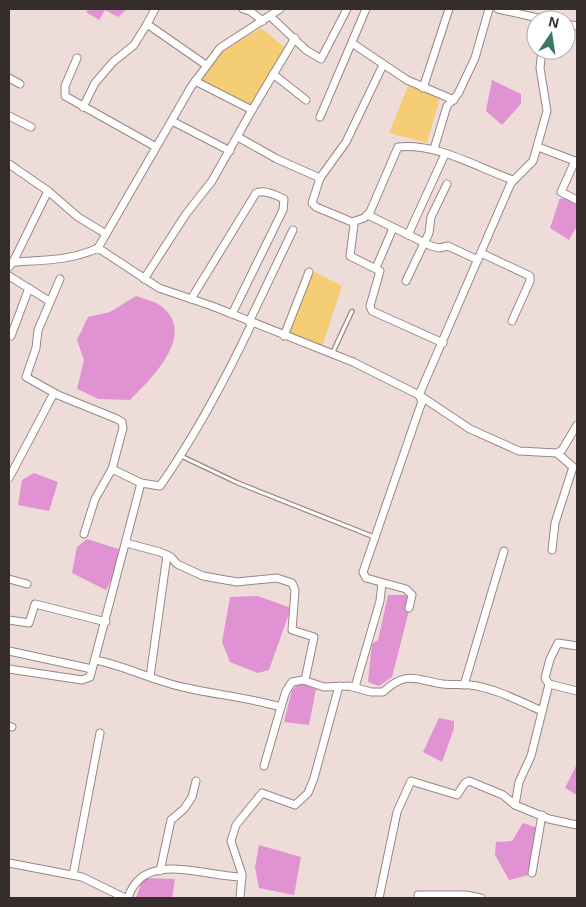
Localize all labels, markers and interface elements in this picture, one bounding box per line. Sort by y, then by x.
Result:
north arrow [526,10,576,60]
text: N [547,13,561,31]

